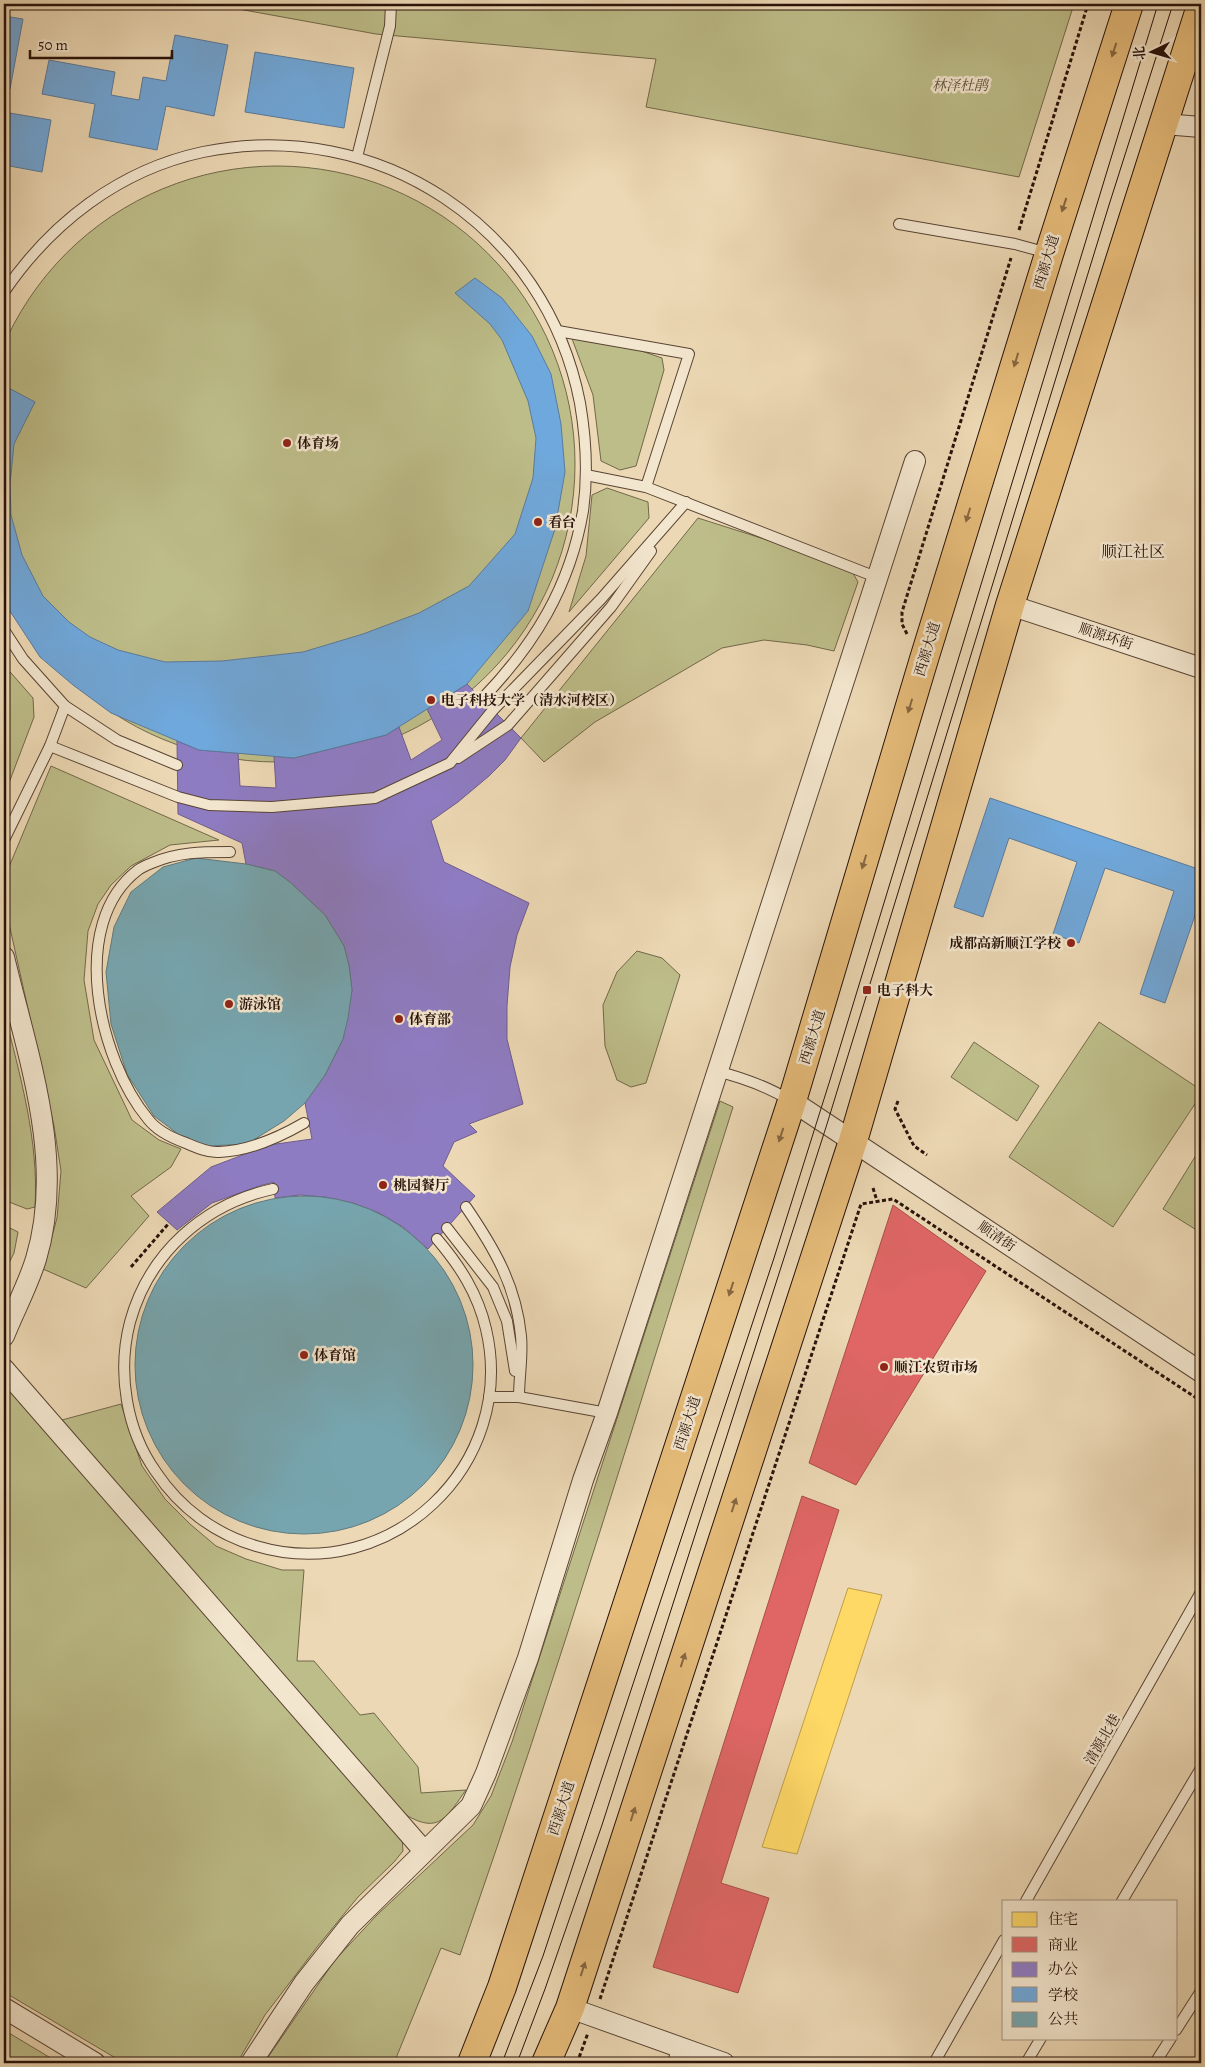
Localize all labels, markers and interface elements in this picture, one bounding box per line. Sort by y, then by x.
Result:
scale bar [30,28,172,60]
north arrow [1128,28,1178,78]
text: 50 m [38,35,68,55]
one-way arrow [1109,43,1117,58]
text: 北 [1129,45,1150,61]
park label: 林泽杜鹃 [932,76,990,95]
one-way arrow [1060,198,1068,213]
street label: 西源大道 [1029,233,1064,292]
one-way arrow [1011,353,1019,368]
place label: 体育场 [297,434,339,453]
marker: 体育场 [281,437,293,449]
one-way arrow [964,508,971,523]
place label: 看台 [548,513,576,532]
marker: 看台 [532,516,544,528]
district label: 顺江社区 [1101,541,1165,563]
street label: 顺源环街 [1076,619,1135,654]
street label: 西源大道 [910,620,945,679]
place label: 电子科技大学（清水河校区） [441,691,623,710]
marker: 电子科技大学（清水河校区） [425,694,437,706]
one-way arrow [905,698,913,713]
one-way arrow [859,854,867,869]
place label: 成都高新顺江学校 [949,934,1061,953]
marker: 成都高新顺江学校 [1065,937,1077,949]
place label: 电子科大 [877,981,933,1000]
marker: 电子科大 [861,984,873,996]
place label: 游泳馆 [239,995,281,1014]
marker: 游泳馆 [223,998,235,1010]
street label: 西源大道 [795,1008,830,1067]
place label: 体育部 [409,1010,451,1029]
marker: 体育部 [393,1013,405,1025]
one-way arrow [777,1127,785,1142]
place label: 桃园餐厅 [393,1176,449,1195]
marker: 桃园餐厅 [377,1179,389,1191]
street label: 顺清街 [974,1217,1019,1256]
one-way arrow [727,1282,735,1297]
place label: 体育馆 [314,1346,356,1365]
marker: 体育馆 [298,1349,310,1361]
place label: 顺江农贸市场 [894,1358,978,1377]
marker: 顺江农贸市场 [878,1361,890,1373]
street label: 西源大道 [670,1394,705,1453]
one-way arrow [730,1498,738,1513]
one-way arrow [680,1652,688,1667]
street label: 清源北巷 [1080,1710,1125,1768]
street label: 西源大道 [544,1779,579,1838]
one-way arrow [630,1807,637,1822]
legend [1002,1900,1178,2040]
text: 住宅 [1048,1909,1078,1929]
text: 商业 [1048,1935,1078,1955]
text: 办公 [1048,1959,1078,1979]
one-way arrow [579,1961,587,1976]
text: 学校 [1048,1985,1078,2005]
text: 公共 [1048,2009,1078,2029]

